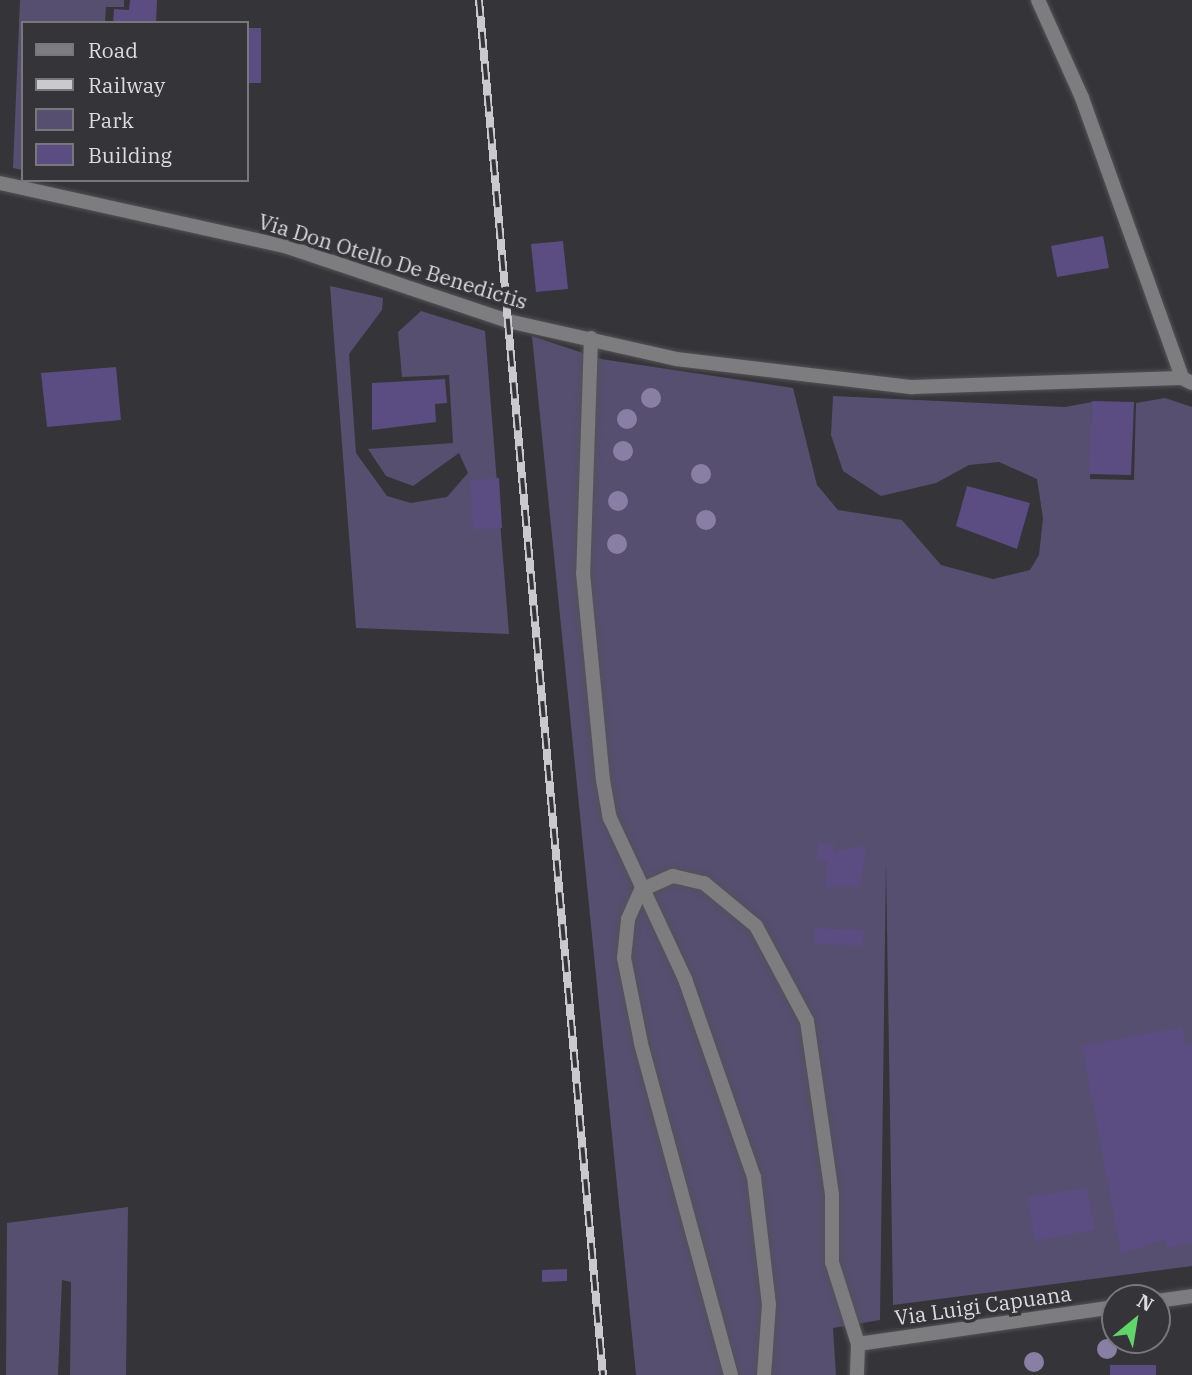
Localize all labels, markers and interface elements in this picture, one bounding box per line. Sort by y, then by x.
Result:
legend [21,21,248,182]
text: Road [88,36,138,64]
text: Railway [88,71,165,99]
text: Park [88,106,134,134]
text: Building [88,141,172,169]
street label: Via Don Otello De Benedictis [255,208,531,314]
street label: Via Luigi Capuana [893,1280,1073,1330]
north arrow [1101,1284,1171,1354]
text: N [1133,1288,1158,1317]

